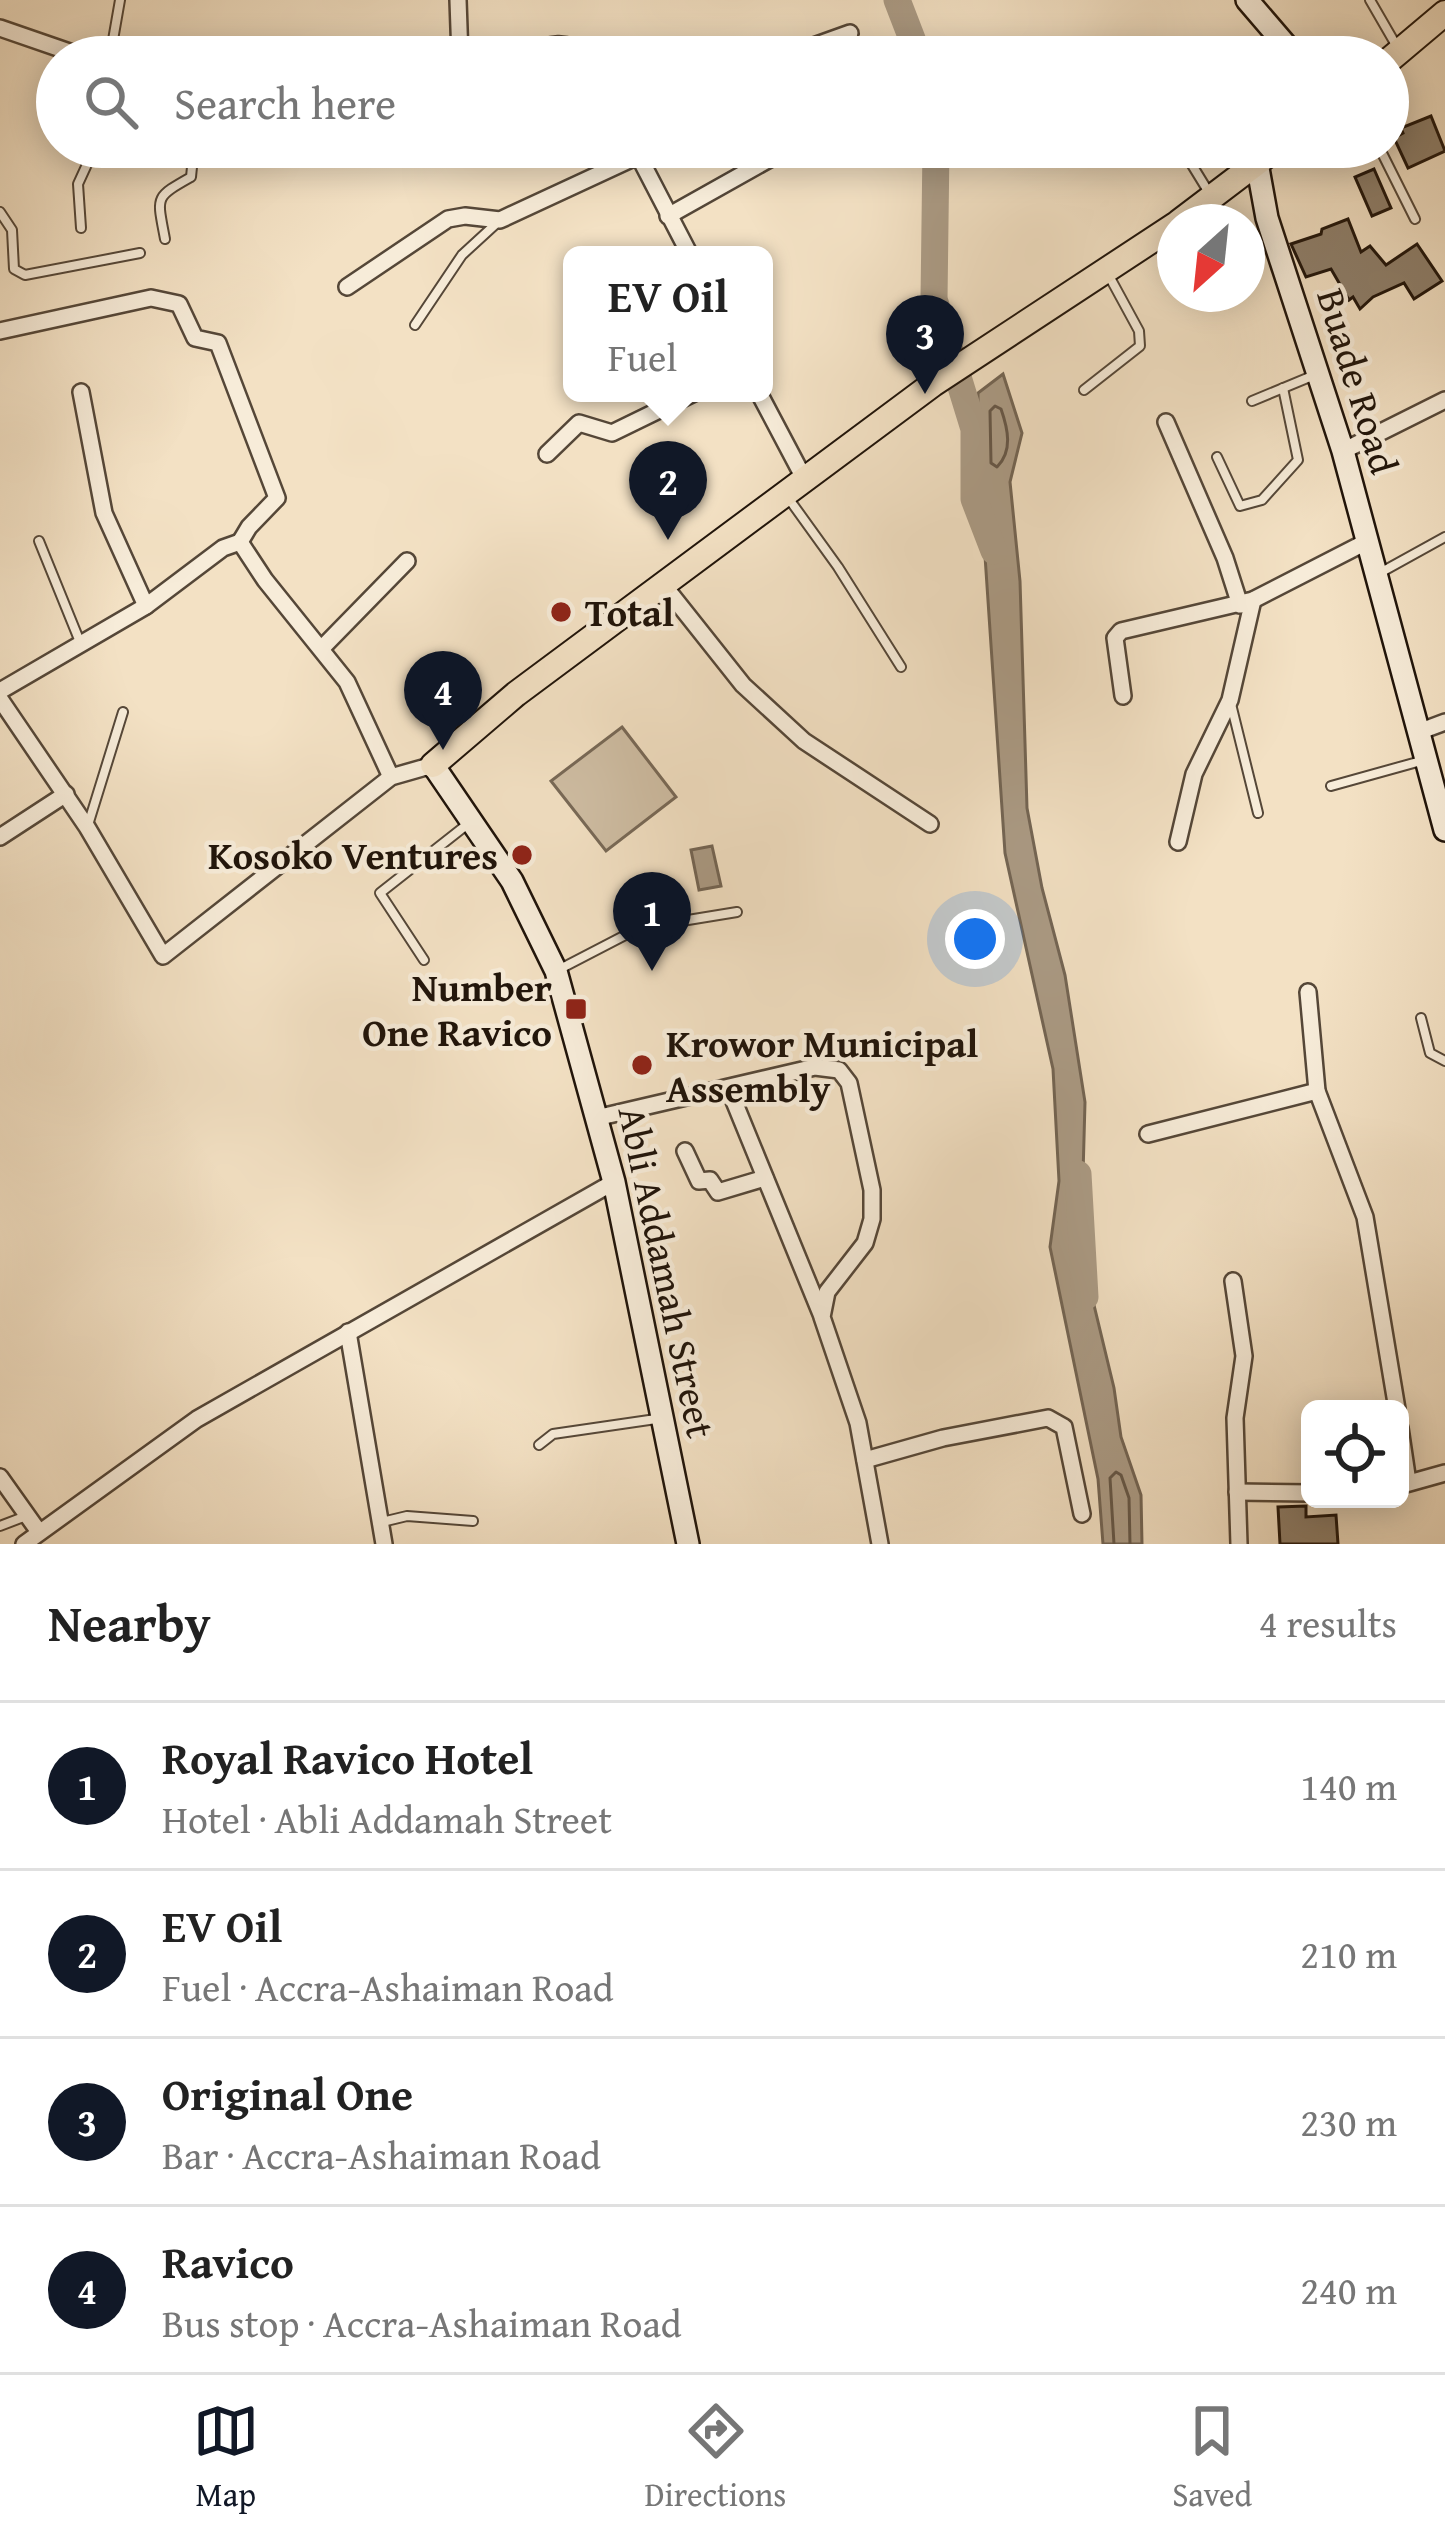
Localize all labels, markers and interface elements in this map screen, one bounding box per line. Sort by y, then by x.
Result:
search box [36,36,1409,168]
icon: search [78,69,144,135]
text: Search here [174,70,396,135]
north arrow [1157,204,1265,312]
popup [563,246,773,402]
text: EV Oil [608,263,728,328]
street label: Buade Road [1303,281,1414,481]
pin: 3 [886,295,964,394]
text: Fuel [608,328,677,385]
pin: 2 [629,441,707,540]
place label: Total [585,583,674,640]
marker: Total [548,599,574,625]
pin: 4 [404,651,482,750]
place label: Kosoko Ventures [208,826,498,883]
marker: Kosoko Ventures [509,842,535,868]
pin: 1 [613,872,691,971]
your location [945,909,1005,969]
place label: Number One Ravico [362,958,552,1060]
marker: Number One Ravico [563,996,589,1022]
place label: Krowor Municipal Assembly [666,1014,978,1116]
marker: Krowor Municipal Assembly [629,1052,655,1078]
street label: Abli Addamah Street [605,1101,730,1443]
map controls [1301,1400,1409,1508]
button: locate [1301,1400,1409,1508]
text: Nearby [48,1585,211,1660]
text: 4 results [1259,1594,1397,1651]
text: Royal Ravico Hotel [162,1725,533,1790]
text: 1 [77,1757,97,1814]
text: 140 m [1300,1757,1397,1814]
text: Hotel · Abli Addamah Street [162,1790,612,1847]
text: EV Oil [162,1893,282,1958]
text: 2 [77,1925,97,1982]
text: 210 m [1300,1925,1397,1982]
text: Fuel · Accra-Ashaiman Road [162,1958,614,2015]
text: Original One [162,2061,413,2126]
text: 3 [77,2093,97,2150]
text: 230 m [1300,2093,1397,2150]
text: Bar · Accra-Ashaiman Road [162,2126,601,2183]
text: Ravico [162,2229,294,2294]
text: 4 [77,2261,97,2318]
text: 240 m [1300,2261,1397,2318]
text: Bus stop · Accra-Ashaiman Road [162,2294,682,2351]
tab: Map [193,2398,259,2518]
tab: Directions [645,2398,786,2518]
tab: Saved [1172,2398,1252,2518]

